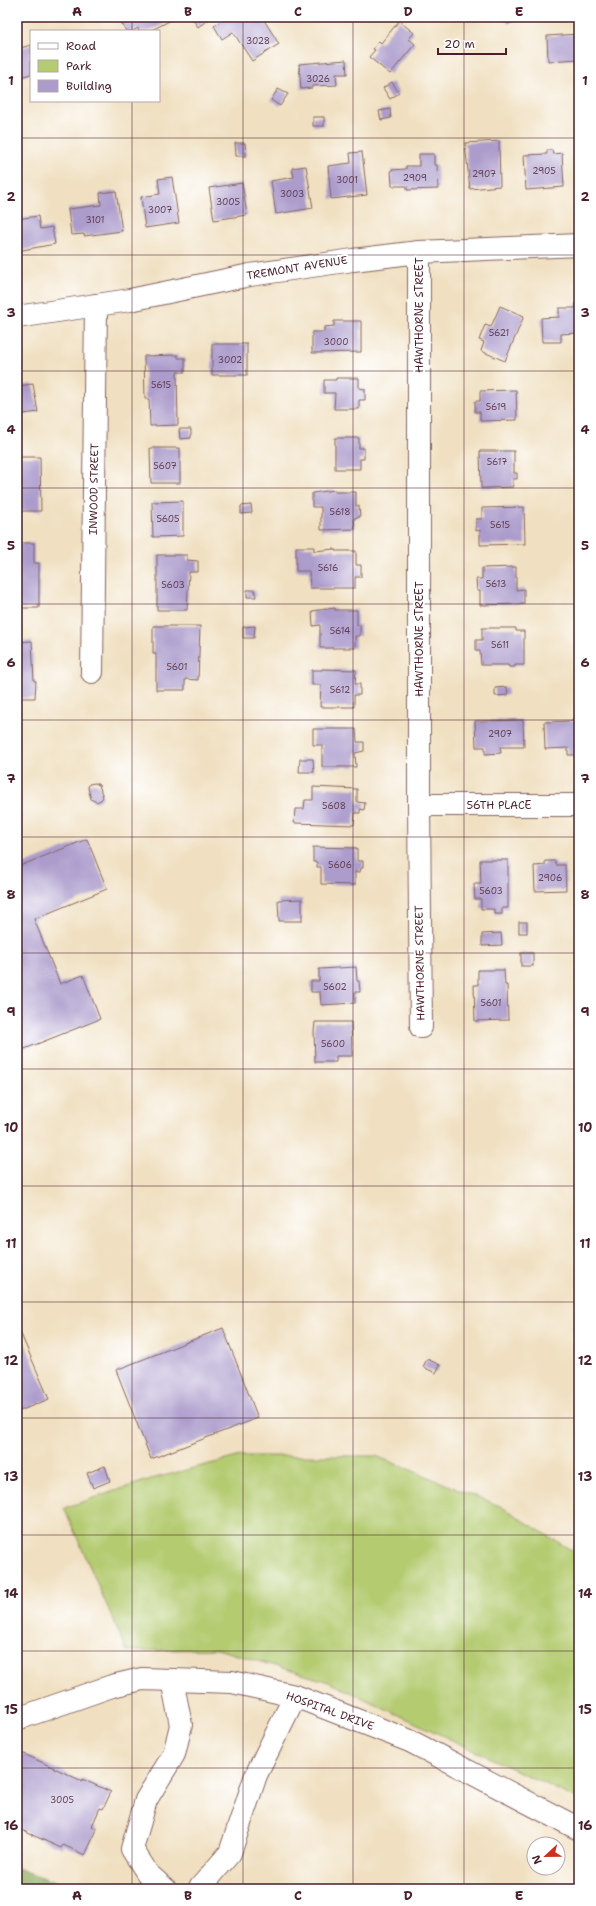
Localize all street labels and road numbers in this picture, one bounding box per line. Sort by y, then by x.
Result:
street label: TREMONT AVENUE [245,253,349,283]
street label: HAWTHORNE STREET [412,257,427,373]
street label: INWOOD STREET [86,443,102,535]
street label: HAWTHORNE STREET [412,581,427,697]
street label: 56TH PLACE [467,798,532,813]
street label: HAWTHORNE STREET [411,905,429,1021]
street label: HOSPITAL DRIVE [284,1688,376,1734]

